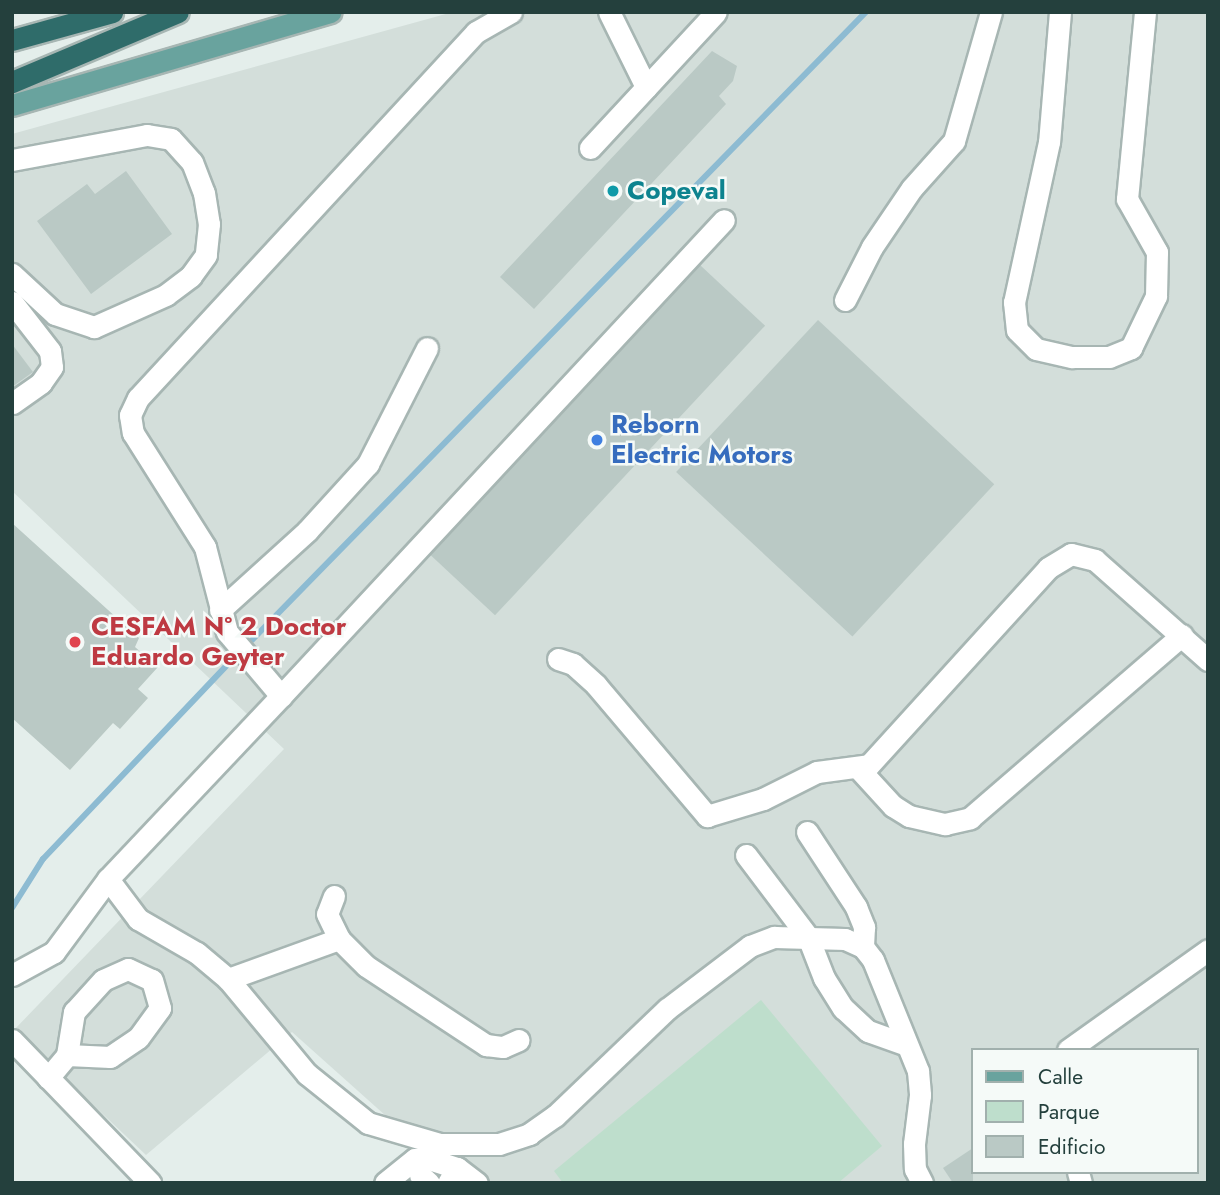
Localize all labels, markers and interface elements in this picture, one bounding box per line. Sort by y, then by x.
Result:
place label: Copeval [627,175,726,207]
marker: Copeval [605,183,621,199]
place label: Reborn Electric Motors [611,409,793,471]
marker: Reborn Electric Motors [589,432,605,448]
place label: CESFAM N° 2 Doctor Eduardo Geyter [91,611,346,672]
marker: CESFAM N° 2 Doctor Eduardo Geyter [65,632,85,652]
legend [972,1048,1199,1174]
text: Calle [1038,1062,1083,1092]
text: Parque [1038,1097,1100,1127]
text: Edificio [1038,1132,1105,1162]

